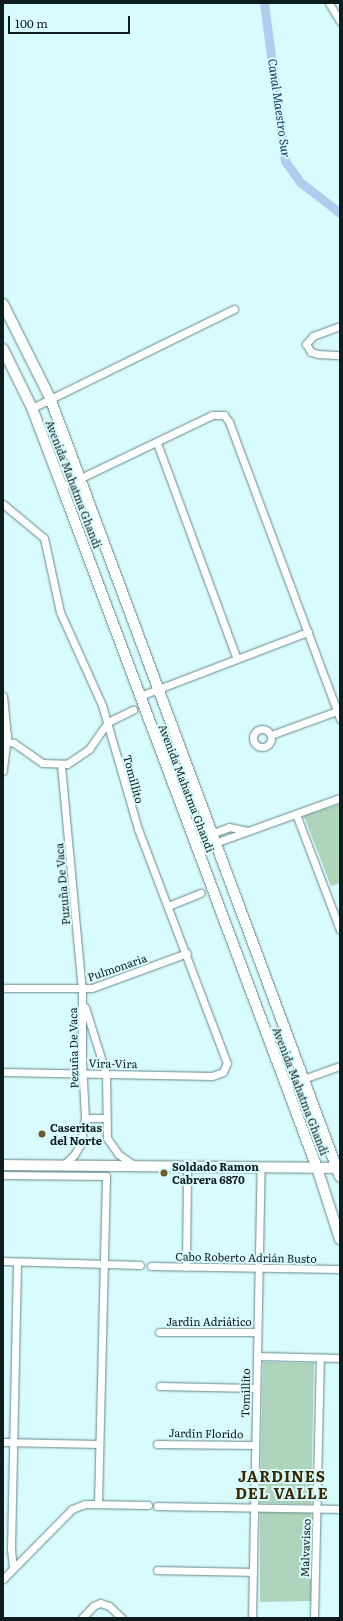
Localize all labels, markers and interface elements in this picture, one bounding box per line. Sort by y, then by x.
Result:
scale bar [10,8,132,34]
text: 100 m [15,14,48,32]
water label: Canal Maestro Sur [265,58,293,158]
street label: Avenida Mahatma Ghandi [43,418,105,550]
street label: Avenida Mahatma Ghandi [156,722,218,854]
street label: Tomillito [121,753,147,805]
street label: Puzuña De Vaca [52,842,72,926]
street label: Pulmonaria [86,951,148,983]
street label: Pezuña De Vaca [66,1007,80,1089]
street label: Avenida Mahatma Ghandi [270,1025,332,1157]
street label: Vira-Vira [88,1056,138,1070]
place label: Caseritas del Norte [50,1121,102,1147]
marker: Caseritas del Norte [37,1129,47,1139]
place label: Soldado Ramon Cabrera 6870 [172,1160,259,1186]
marker: Soldado Ramon Cabrera 6870 [159,1168,169,1178]
street label: Cabo Roberto Adrián Busto [175,1249,317,1265]
street label: Jardín Adriático [166,1314,252,1328]
street label: Tomillito [238,1368,252,1418]
street label: Jardín Florido [168,1426,244,1440]
district label: JARDINES DEL VALLE [235,1466,329,1501]
street label: Malvavisco [297,1518,313,1578]

